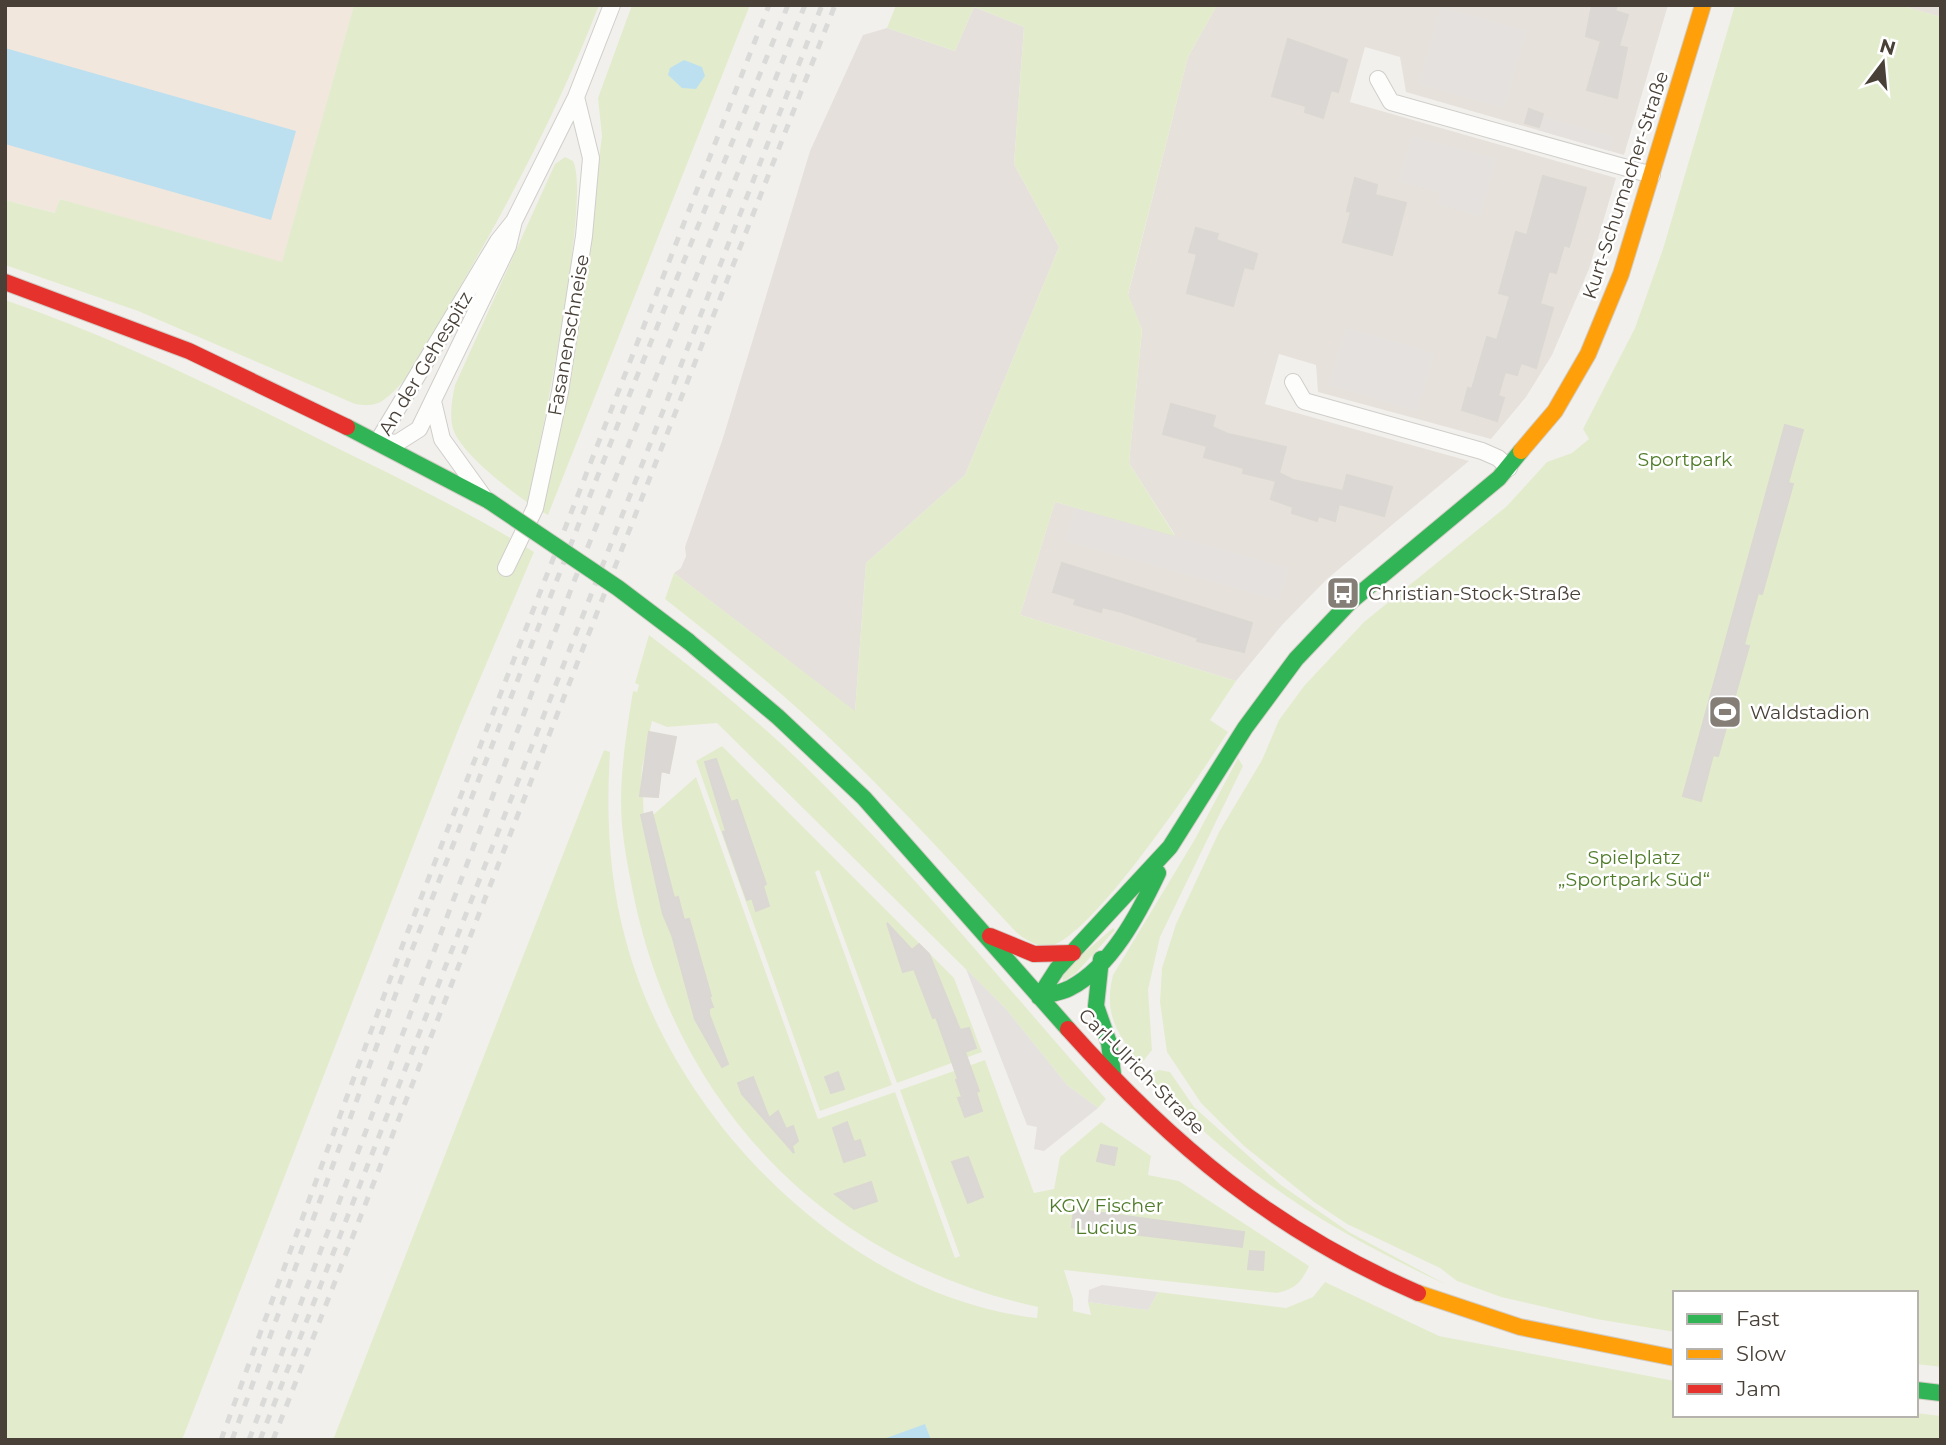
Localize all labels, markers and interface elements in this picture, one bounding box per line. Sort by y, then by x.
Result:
north arrow [1848,28,1918,98]
text: N [1877,34,1898,60]
street label: Kurt-Schumacher-Straße [1578,68,1673,302]
street label: Fasanenschneise [543,253,594,418]
street label: An der Gehespitz [373,287,477,439]
park label: Sportpark [1638,448,1733,471]
bus stop icon: Christian-Stock-Straße [1324,574,1362,612]
place label: Christian-Stock-Straße [1368,582,1581,605]
sports icon: Waldstadion [1706,693,1744,731]
place label: Waldstadion [1750,701,1870,724]
park label: Spielplatz „Sportpark Süd“ [1558,846,1710,891]
street label: Carl-Ulrich-Straße [1074,1003,1210,1139]
park label: KGV Fischer Lucius [1049,1194,1163,1239]
legend [1673,1291,1918,1417]
text: Fast [1736,1306,1780,1331]
text: Slow [1736,1341,1786,1366]
text: Jam [1735,1376,1781,1401]

